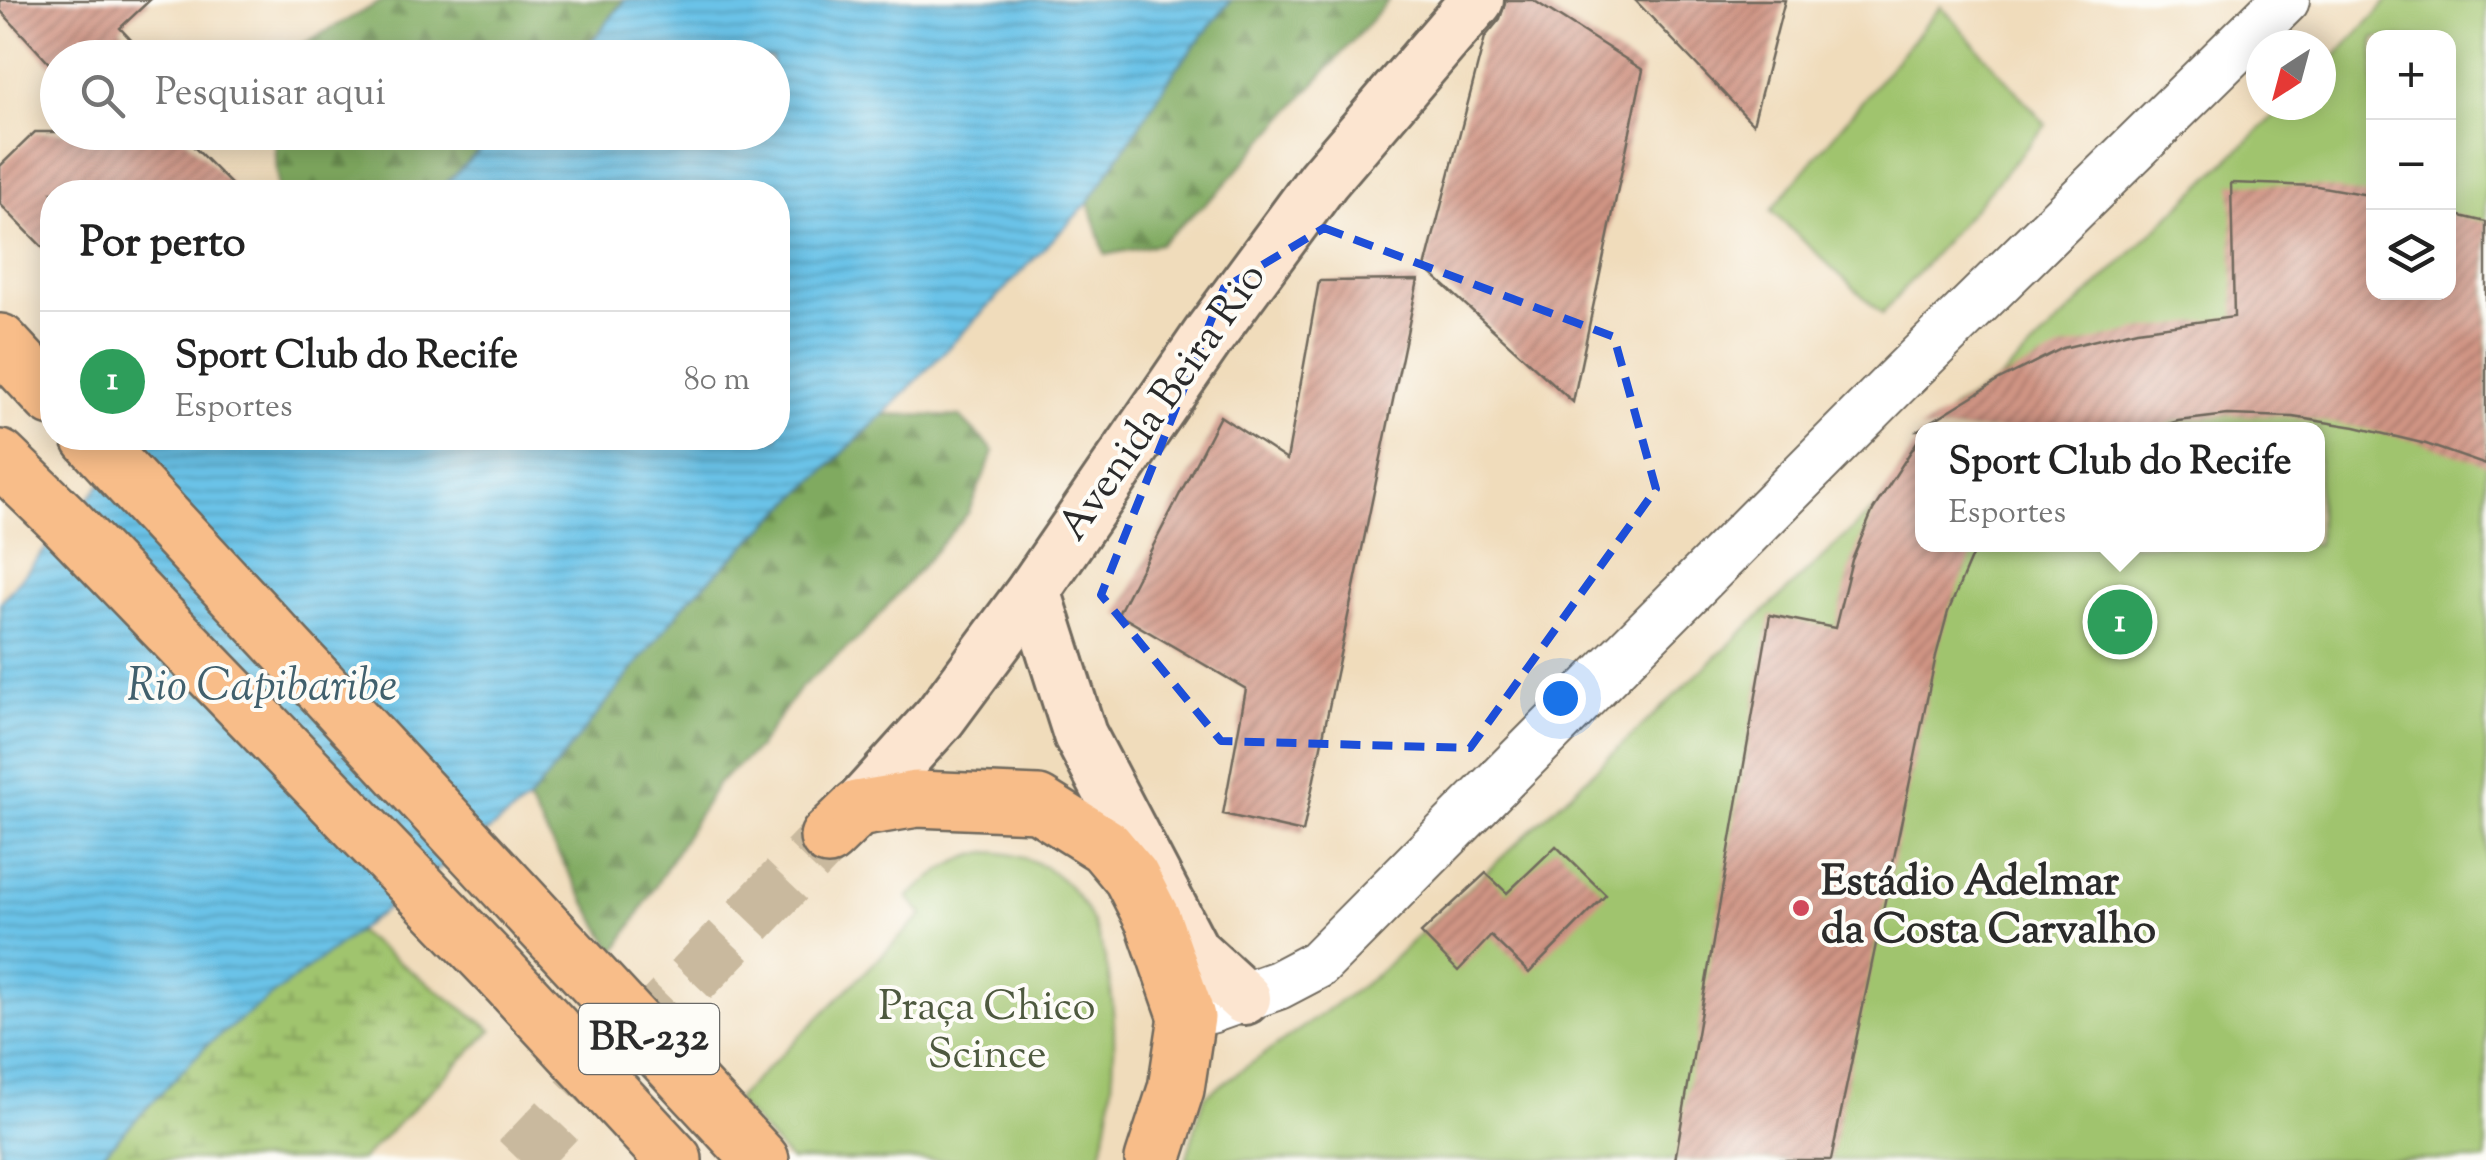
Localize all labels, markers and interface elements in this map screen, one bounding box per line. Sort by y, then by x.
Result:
north arrow [2246,30,2336,120]
map controls [2366,30,2456,300]
button: + [2366,30,2456,120]
search box [40,40,790,150]
icon: search [75,68,130,123]
text: Pesquisar aqui [155,68,386,122]
button: − [2366,120,2456,210]
button: layers [2366,210,2456,300]
text: Por perto [80,215,246,275]
street label: Avenida Beira Rio [1046,252,1282,554]
text: Sport Club do Recife [175,331,518,385]
text: 1 [107,358,118,404]
text: 80 m [684,358,750,404]
text: Esportes [175,385,293,431]
popup [1915,422,2325,552]
text: Sport Club do Recife [1948,437,2292,491]
text: Esportes [1948,491,2066,537]
pin: 1 [2088,584,2152,660]
water label: Rio Capibaribe [127,656,397,721]
your location [1535,673,1586,724]
place label: Estádio Adelmar da Costa Carvalho [1821,854,2156,962]
marker: Estádio Adelmar da Costa Carvalho [1790,897,1812,919]
park label: Praça Chico Scince [878,979,1096,1087]
road number: BR-232 [579,1004,719,1074]

